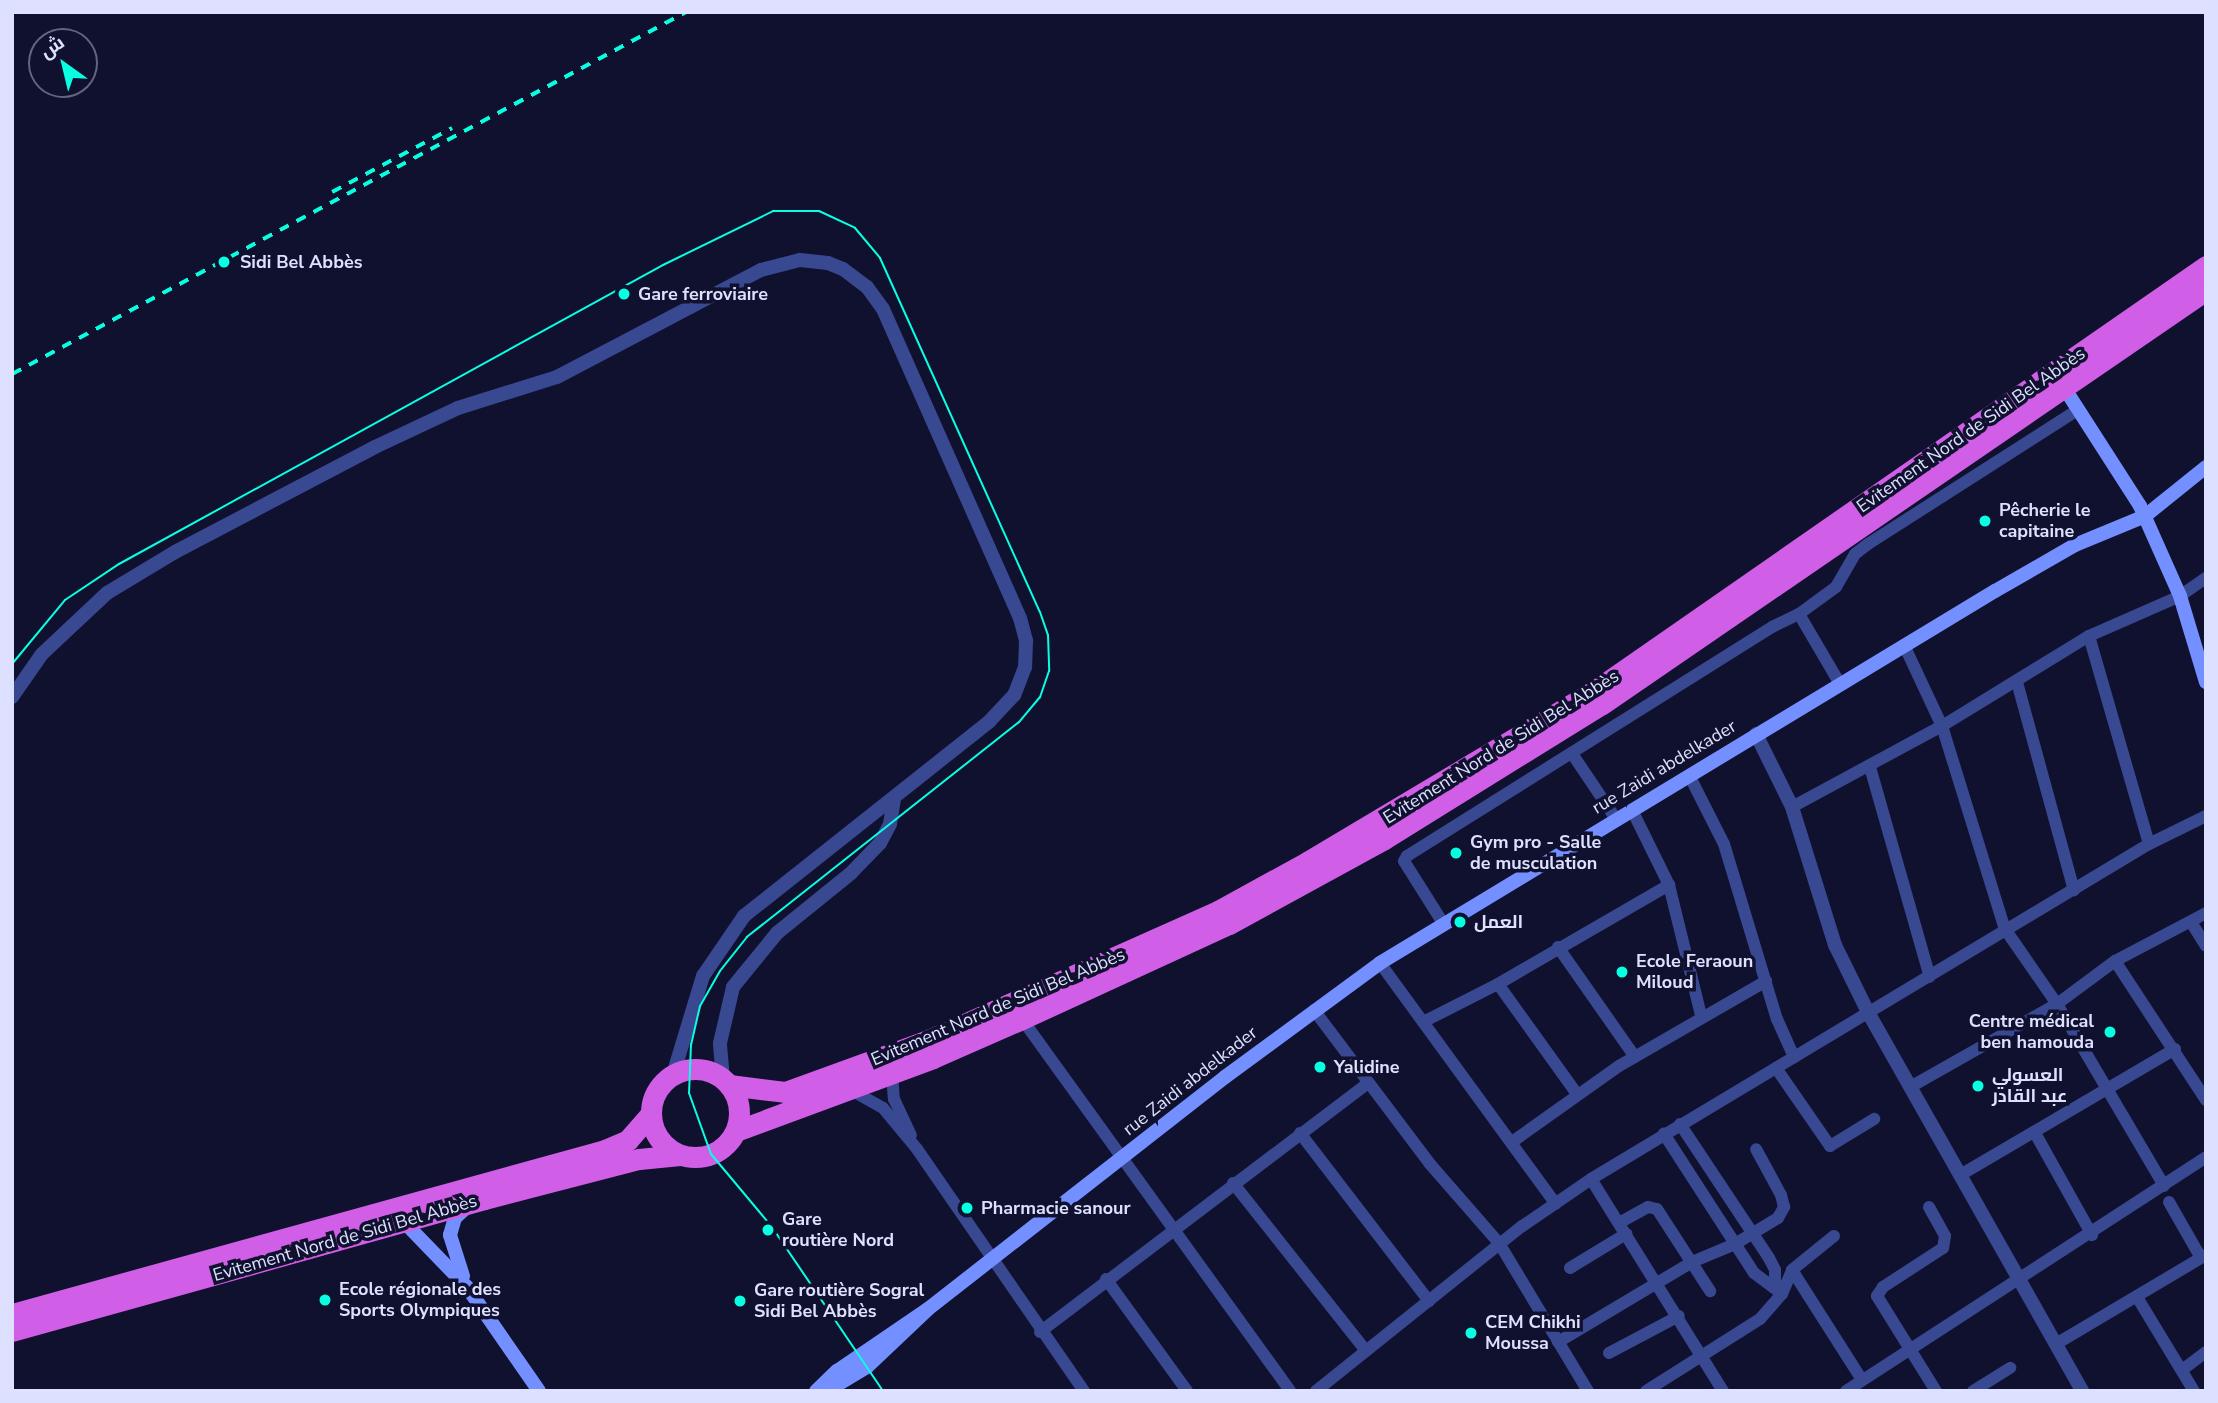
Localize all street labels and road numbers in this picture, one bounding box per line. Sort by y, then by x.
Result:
street label: Evitement Nord de Sidi Bel Abbès [1853,343,2089,517]
street label: Evitement Nord de Sidi Bel Abbès [1379,665,1623,829]
street label: rue Zaidi abdelkader [1588,715,1740,819]
street label: Evitement Nord de Sidi Bel Abbès [868,944,1128,1070]
street label: rue Zaidi abdelkader [1119,1022,1261,1140]
street label: Evitement Nord de Sidi Bel Abbès [210,1190,480,1286]

